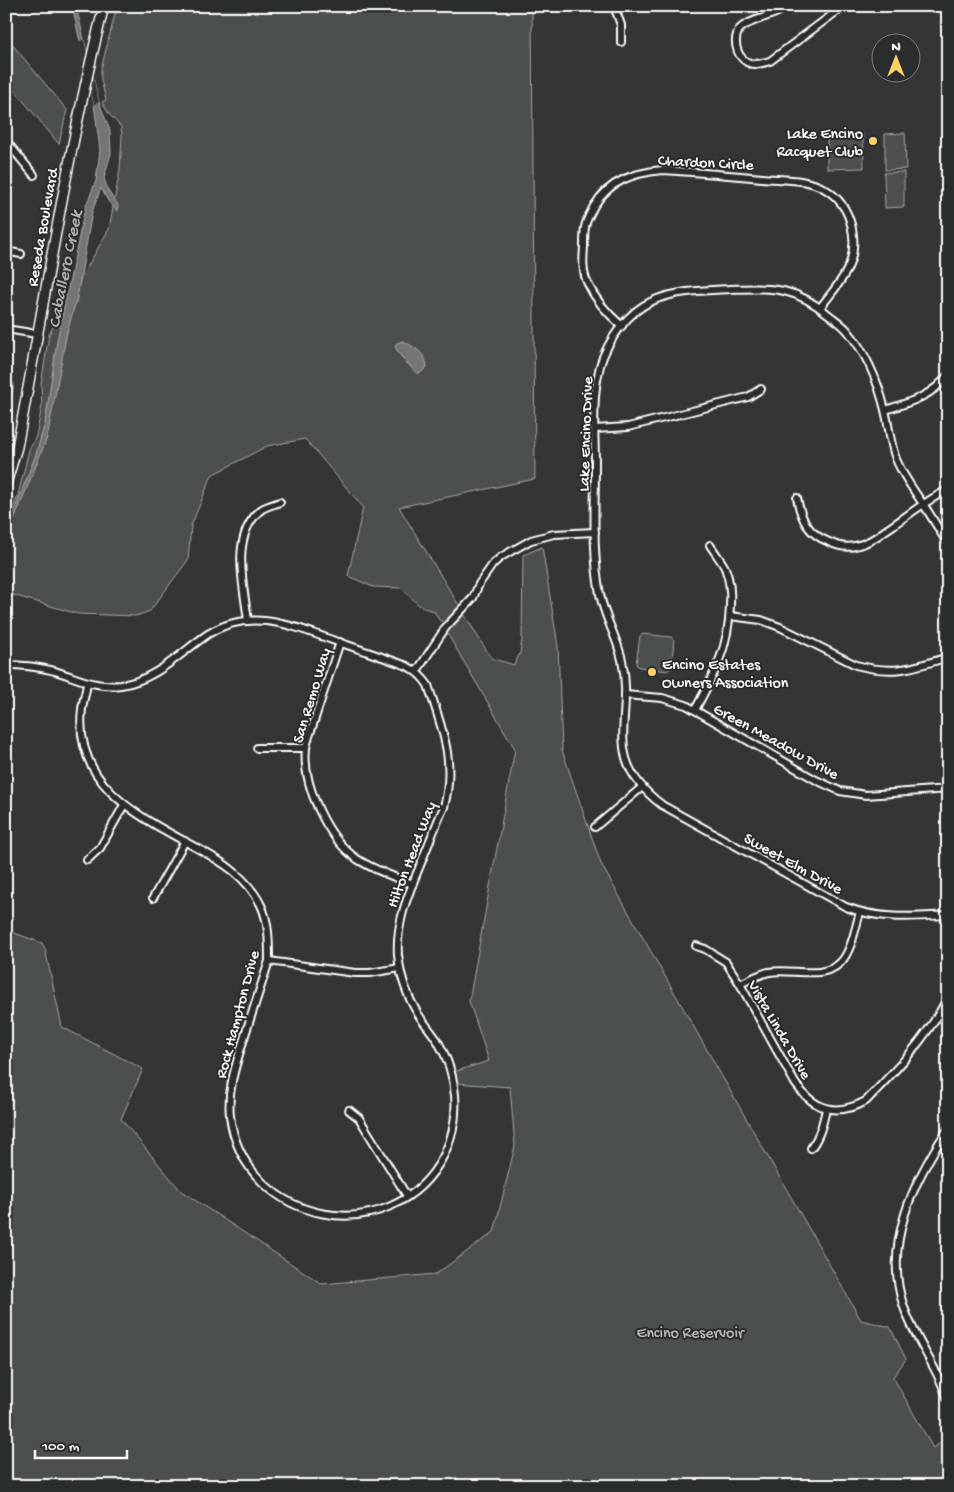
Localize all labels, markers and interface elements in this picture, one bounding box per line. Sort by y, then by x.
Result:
north arrow [872,32,922,82]
text: N [891,39,901,56]
place label: Lake Encino Racquet Club [776,126,864,163]
marker: Lake Encino Racquet Club [867,135,879,147]
street label: Chardon Circle [657,152,755,177]
street label: Reseda Boulevard [25,165,64,288]
water label: Caballero Creek [45,207,89,330]
street label: Lake Encino Drive [576,376,599,492]
street label: San Remo Way [290,646,337,746]
place label: Encino Estates Owners Association [662,657,789,694]
marker: Encino Estates Owners Association [646,666,658,678]
street label: Green Meadow Drive [709,701,842,786]
street label: Hilton Head Way [384,799,442,911]
street label: Sweet Elm Drive [740,830,846,900]
street label: Rock Hampton Drive [213,948,266,1081]
street label: Vista Linda Drive [741,977,814,1084]
park label: Encino Reservoir [636,1325,745,1344]
scale bar [35,1427,128,1459]
text: 100 m [41,1438,80,1456]

